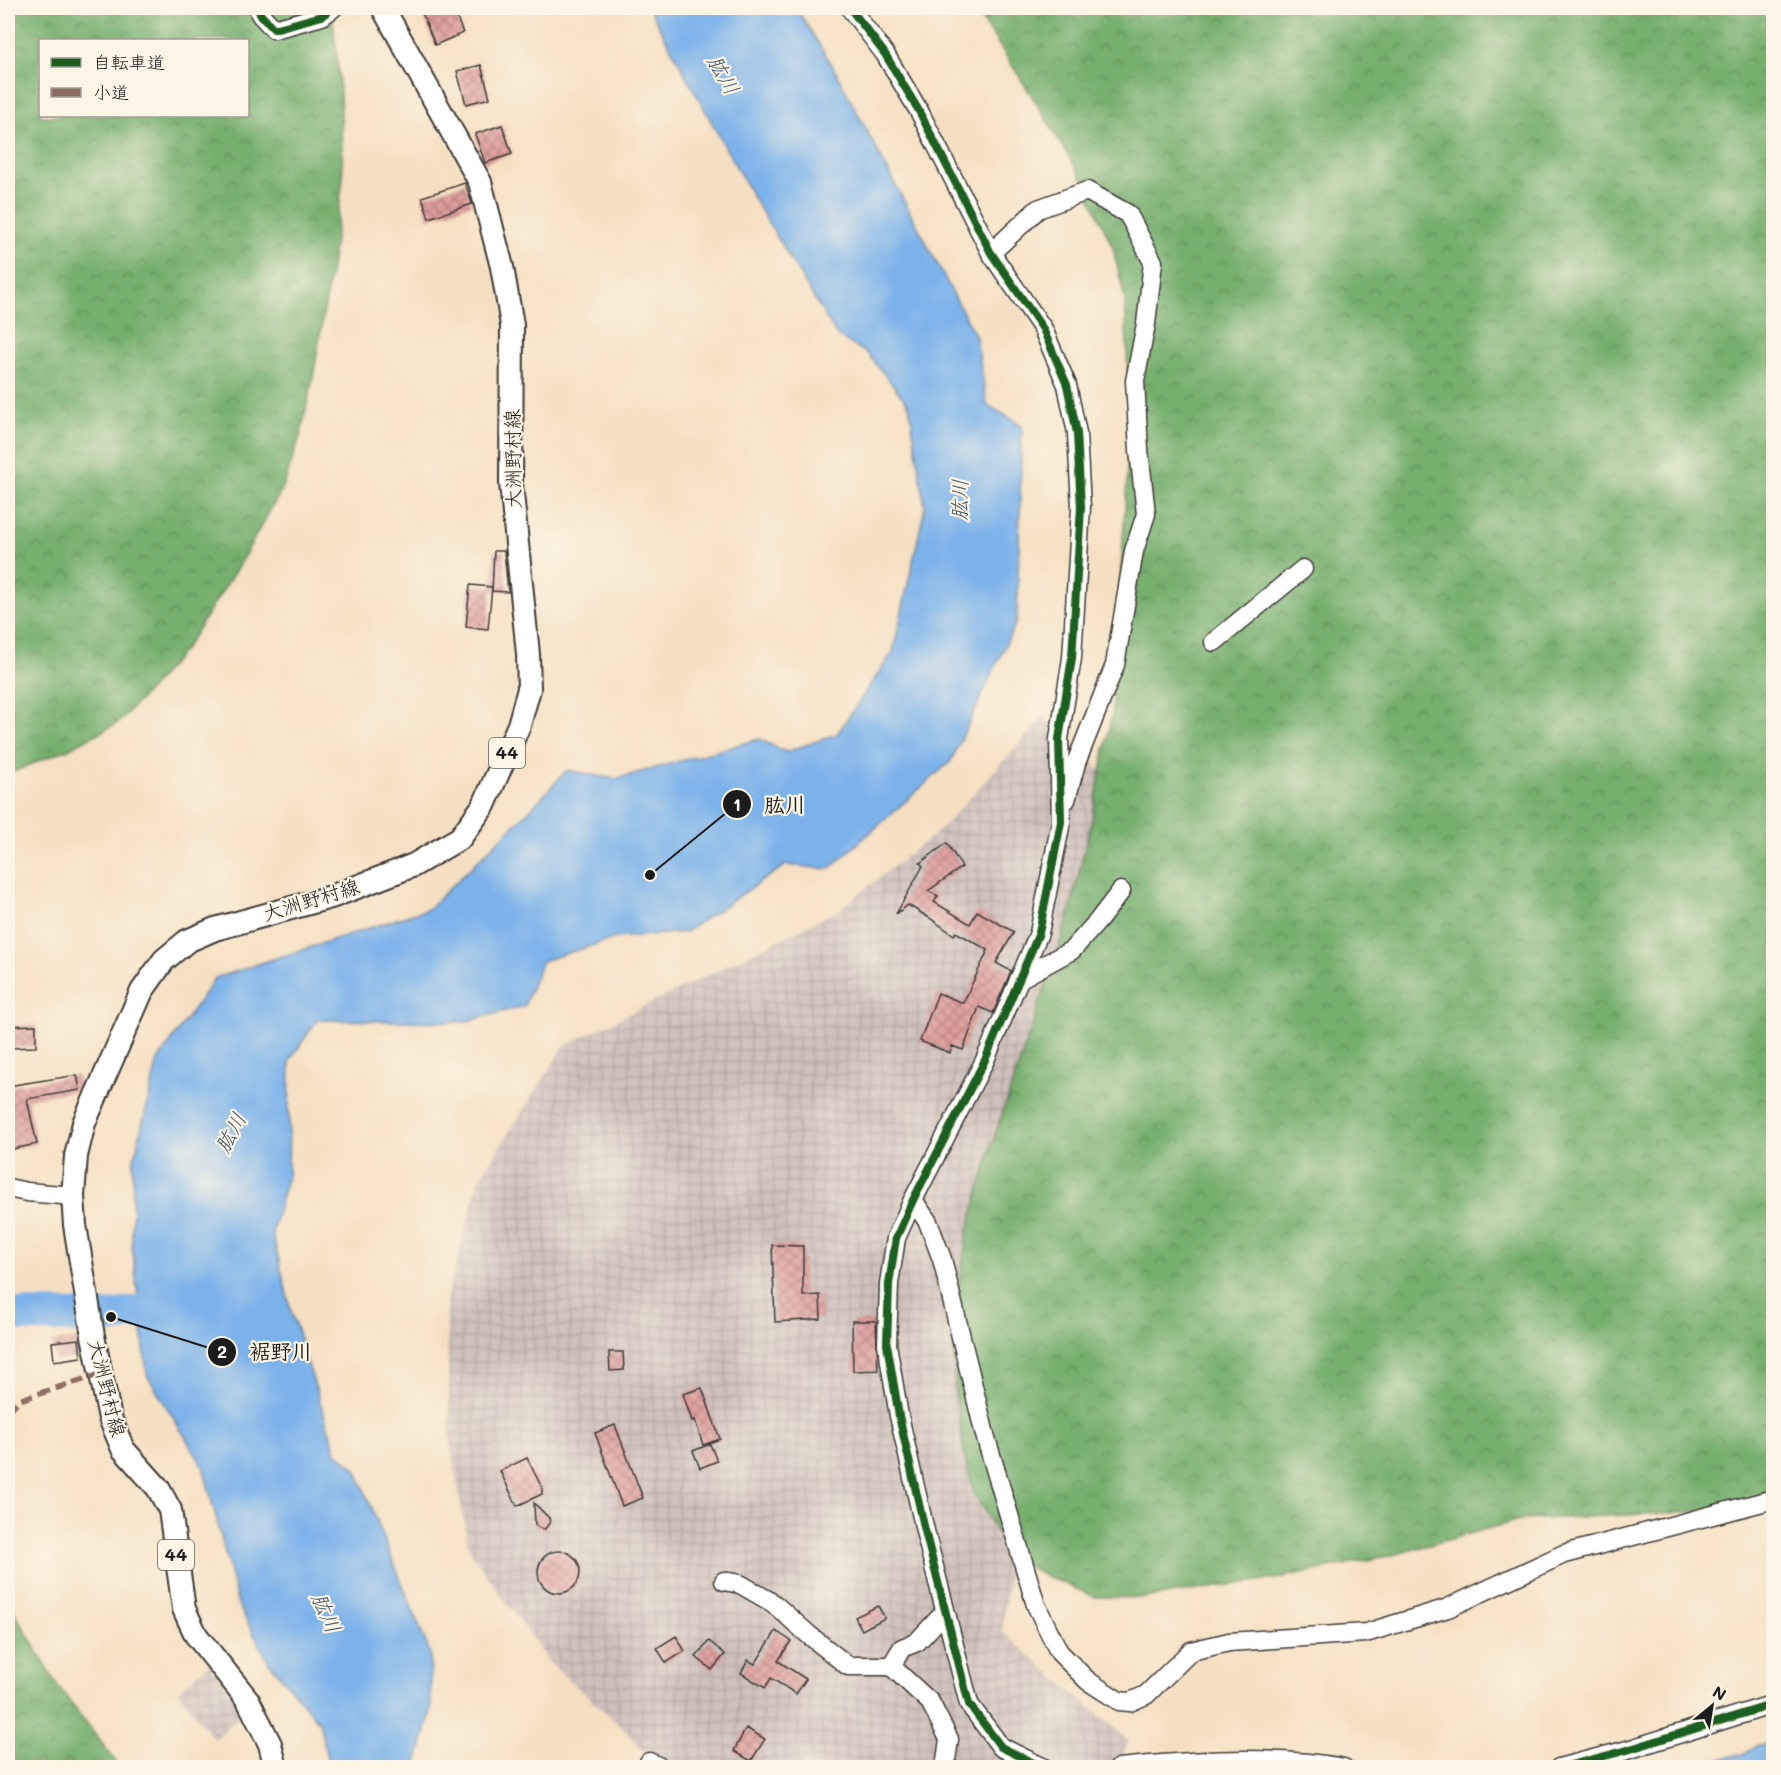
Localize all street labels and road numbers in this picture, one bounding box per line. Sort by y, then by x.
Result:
street label: 大洲野村線 [498,409,526,509]
road number: 44 [489,738,525,768]
street label: 大洲野村線 [259,872,362,926]
street label: 大洲野村線 [83,1336,133,1439]
road number: 44 [158,1540,194,1570]

